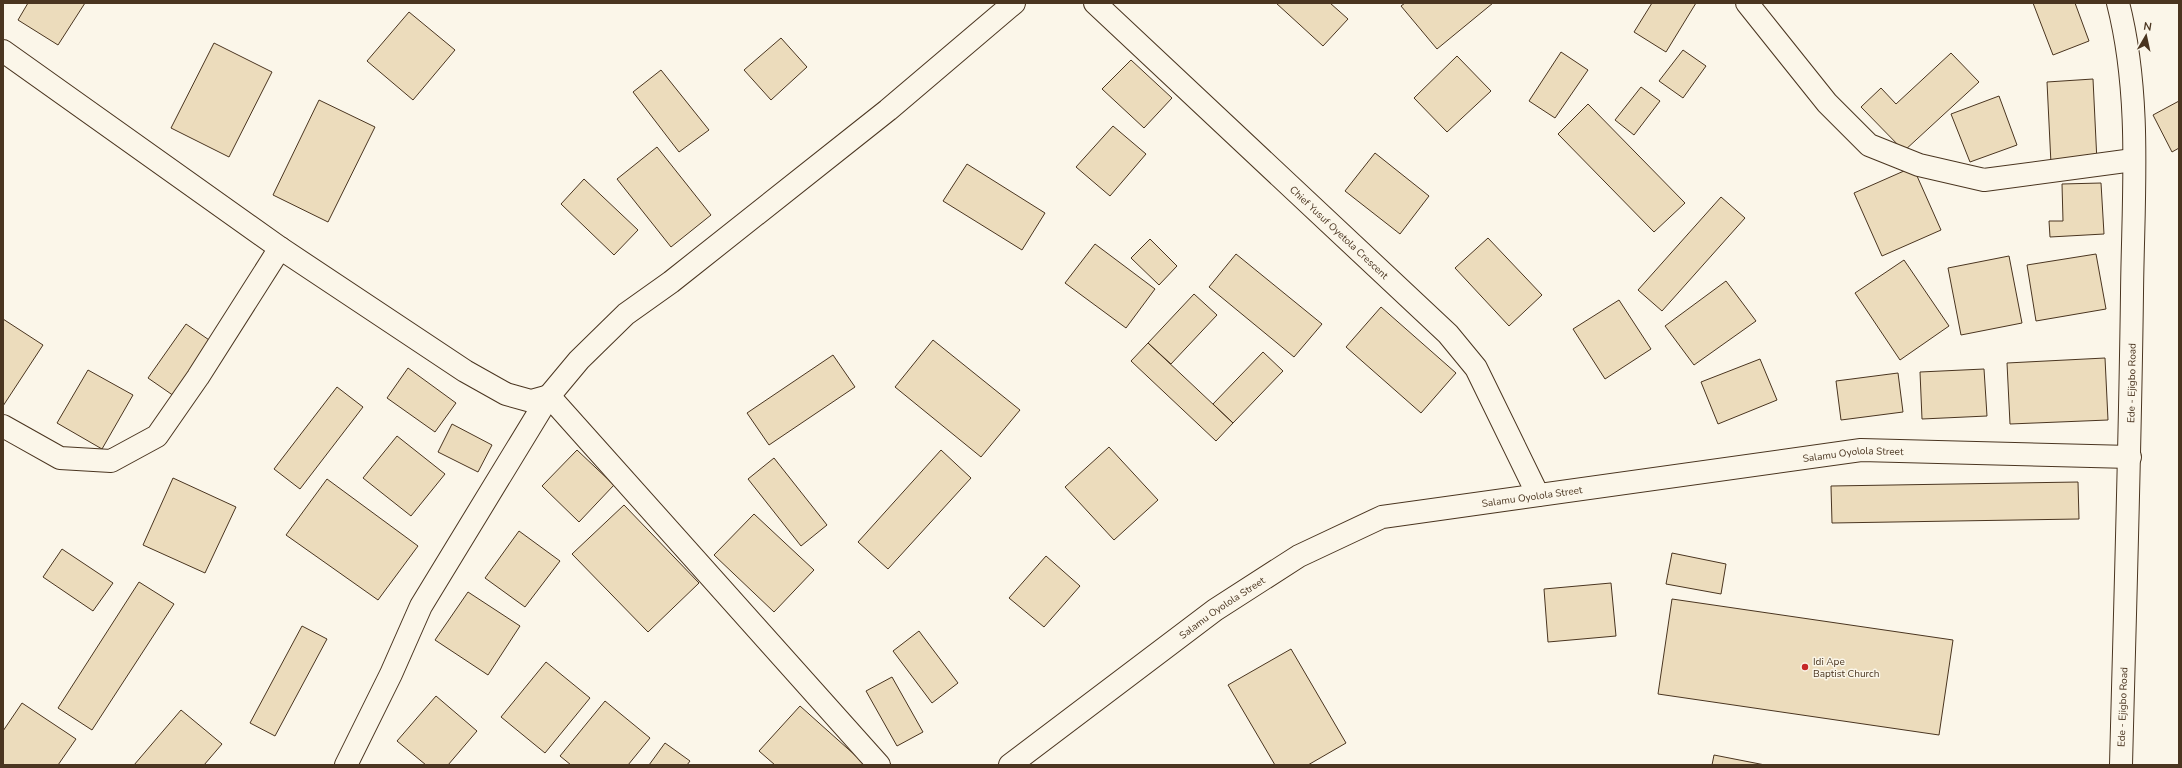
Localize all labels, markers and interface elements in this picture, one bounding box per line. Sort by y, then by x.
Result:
north arrow [2126,16,2166,56]
text: N [2142,19,2153,35]
street label: Chief Yusuf Oyetola Crescent [1286,183,1391,283]
street label: Ede - Ejigbo Road [2124,343,2140,423]
street label: Salamu Oyolola Street [1802,444,1904,466]
street label: Salamu Oyolola Street [1481,483,1584,511]
street label: Salamu Oyolola Street [1176,573,1268,643]
place label: Idi Ape Baptist Church [1813,655,1879,681]
marker: Idi Ape Baptist Church [1800,662,1810,672]
street label: Ede - Ejigbo Road [2115,667,2131,747]

